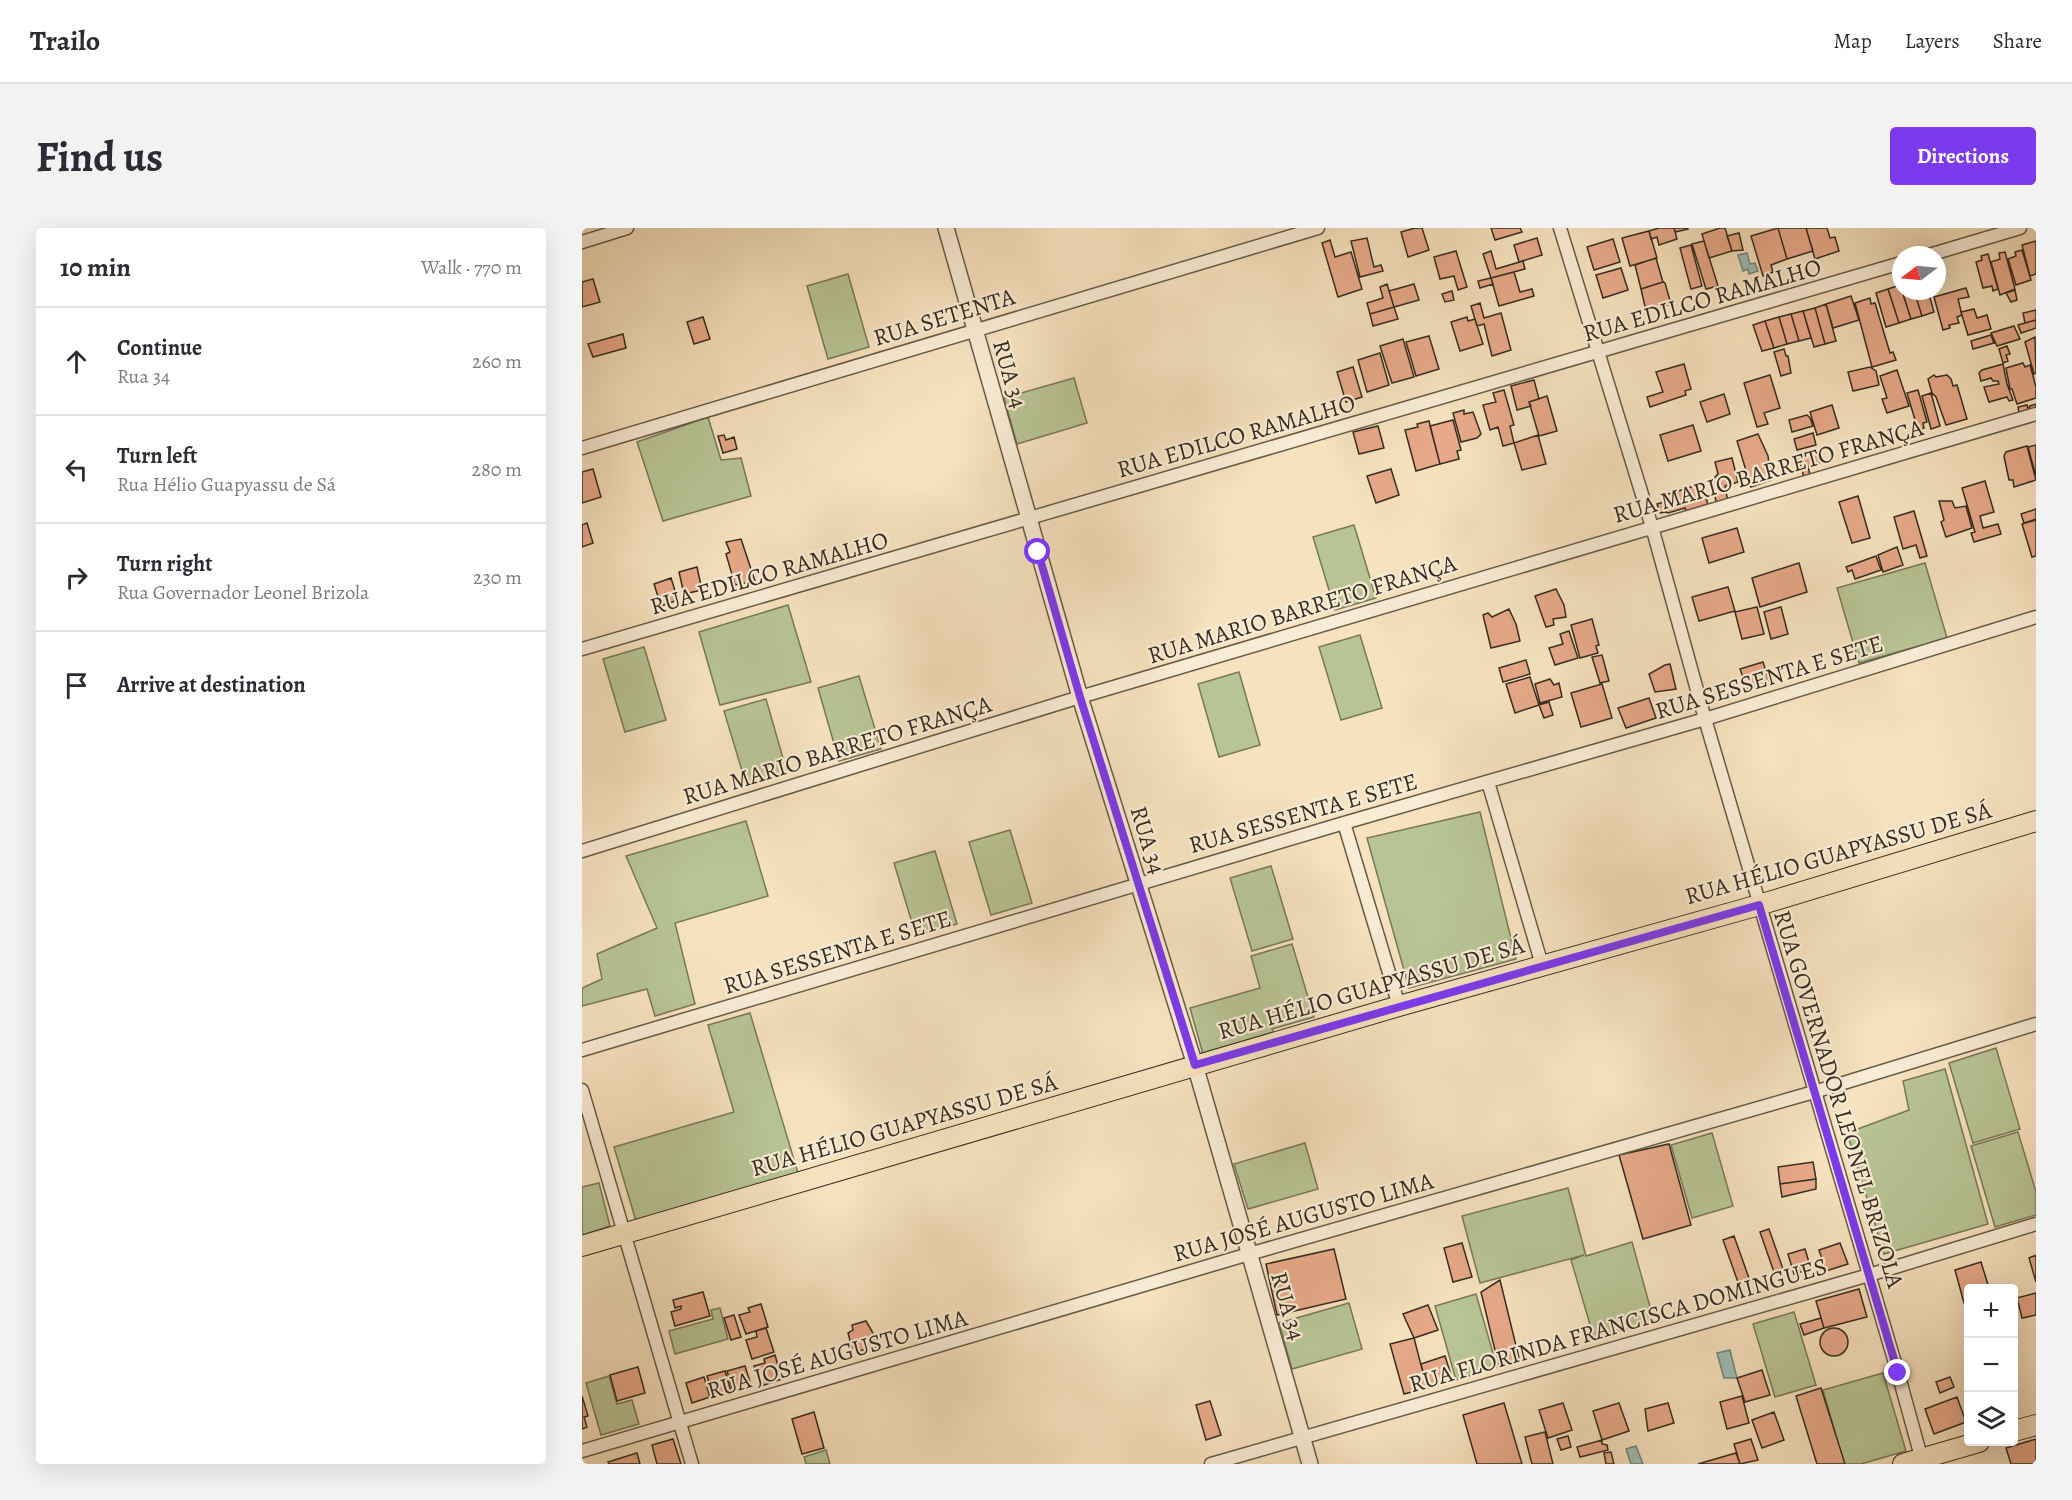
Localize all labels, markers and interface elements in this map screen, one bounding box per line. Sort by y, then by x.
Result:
text: Trailo [30,22,100,60]
text: Map [1833,27,1872,55]
text: Layers [1905,27,1960,55]
text: Share [1993,27,2042,55]
button: Directions [1890,127,2036,185]
text: Find us [36,128,163,185]
north arrow [1892,246,1946,300]
text: 10 min [60,250,131,285]
street label: RUA EDILCO RAMALHO [1579,251,1825,349]
text: Walk · 770 m [421,254,522,281]
street label: RUA SETENTA [869,280,1020,354]
text: Continue [117,333,202,363]
street label: RUA 34 [985,336,1035,412]
icon: ahead [60,345,93,378]
text: 260 m [472,348,522,375]
text: Rua 34 [117,363,170,390]
street label: RUA EDILCO RAMALHO [1113,387,1359,485]
street label: RUA MARIO BARRETO FRANÇA [1609,411,1928,531]
text: Turn left [117,441,197,471]
icon: left [60,453,93,486]
text: 280 m [472,456,522,483]
text: Rua Hélio Guapyassu de Sá [117,471,336,498]
street label: RUA EDILCO RAMALHO [646,524,892,622]
route start [1024,538,1050,564]
street label: RUA MARIO BARRETO FRANÇA [1144,546,1461,671]
text: Turn right [117,549,213,579]
icon: right [60,561,93,594]
text: 230 m [473,564,522,591]
text: Rua Governador Leonel Brizola [117,579,369,606]
street label: RUA SESSENTA E SETE [1651,627,1887,727]
icon: arrive [60,669,93,702]
text: Arrive at destination [117,670,306,700]
street label: RUA MARIO BARRETO FRANÇA [679,687,996,812]
street label: RUA SESSENTA E SETE [1185,765,1421,861]
street label: RUA HÉLIO GUAPYASSU DE SÁ [1681,794,1996,912]
street label: RUA 34 [1122,802,1174,878]
street label: RUA SESSENTA E SETE [719,902,955,1002]
street label: RUA GOVERNADOR LEONEL BRIZOLA [1766,906,1912,1293]
street label: RUA HÉLIO GUAPYASSU DE SÁ [1214,929,1529,1047]
street label: RUA HÉLIO GUAPYASSU DE SÁ [747,1066,1062,1184]
street label: RUA JOSÉ AUGUSTO LIMA [1169,1164,1438,1269]
street label: RUA FLORINDA FRANCISCA DOMINGUES [1405,1250,1831,1400]
street label: RUA 34 [1263,1268,1313,1344]
map controls [1964,1284,2018,1446]
button: + [1964,1284,2018,1338]
street label: RUA JOSÉ AUGUSTO LIMA [703,1301,972,1406]
button: − [1964,1338,2018,1392]
route end [1884,1359,1910,1385]
button: layers [1964,1392,2018,1446]

